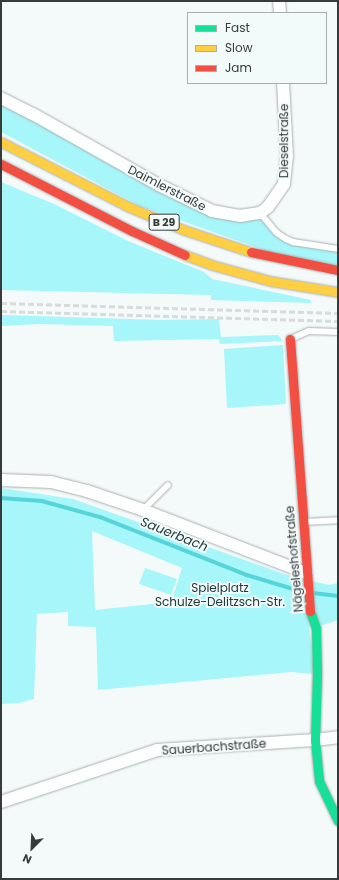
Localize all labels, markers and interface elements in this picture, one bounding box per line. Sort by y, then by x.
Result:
legend [187,12,327,84]
text: Fast [225,19,250,36]
text: Slow [225,39,253,56]
text: Jam [225,59,252,76]
street label: Dieselstraße [277,104,291,178]
street label: Daimlerstraße [126,162,208,214]
road number: B 29 [148,213,180,231]
street label: Nägeleshofstraße [282,505,306,613]
water label: Sauerbach [138,514,210,556]
park label: Spielplatz Schulze-Delitzsch-Str. [155,581,285,609]
street label: Sauerbachstraße [161,736,267,758]
north arrow [12,828,52,868]
text: N [20,850,34,868]

